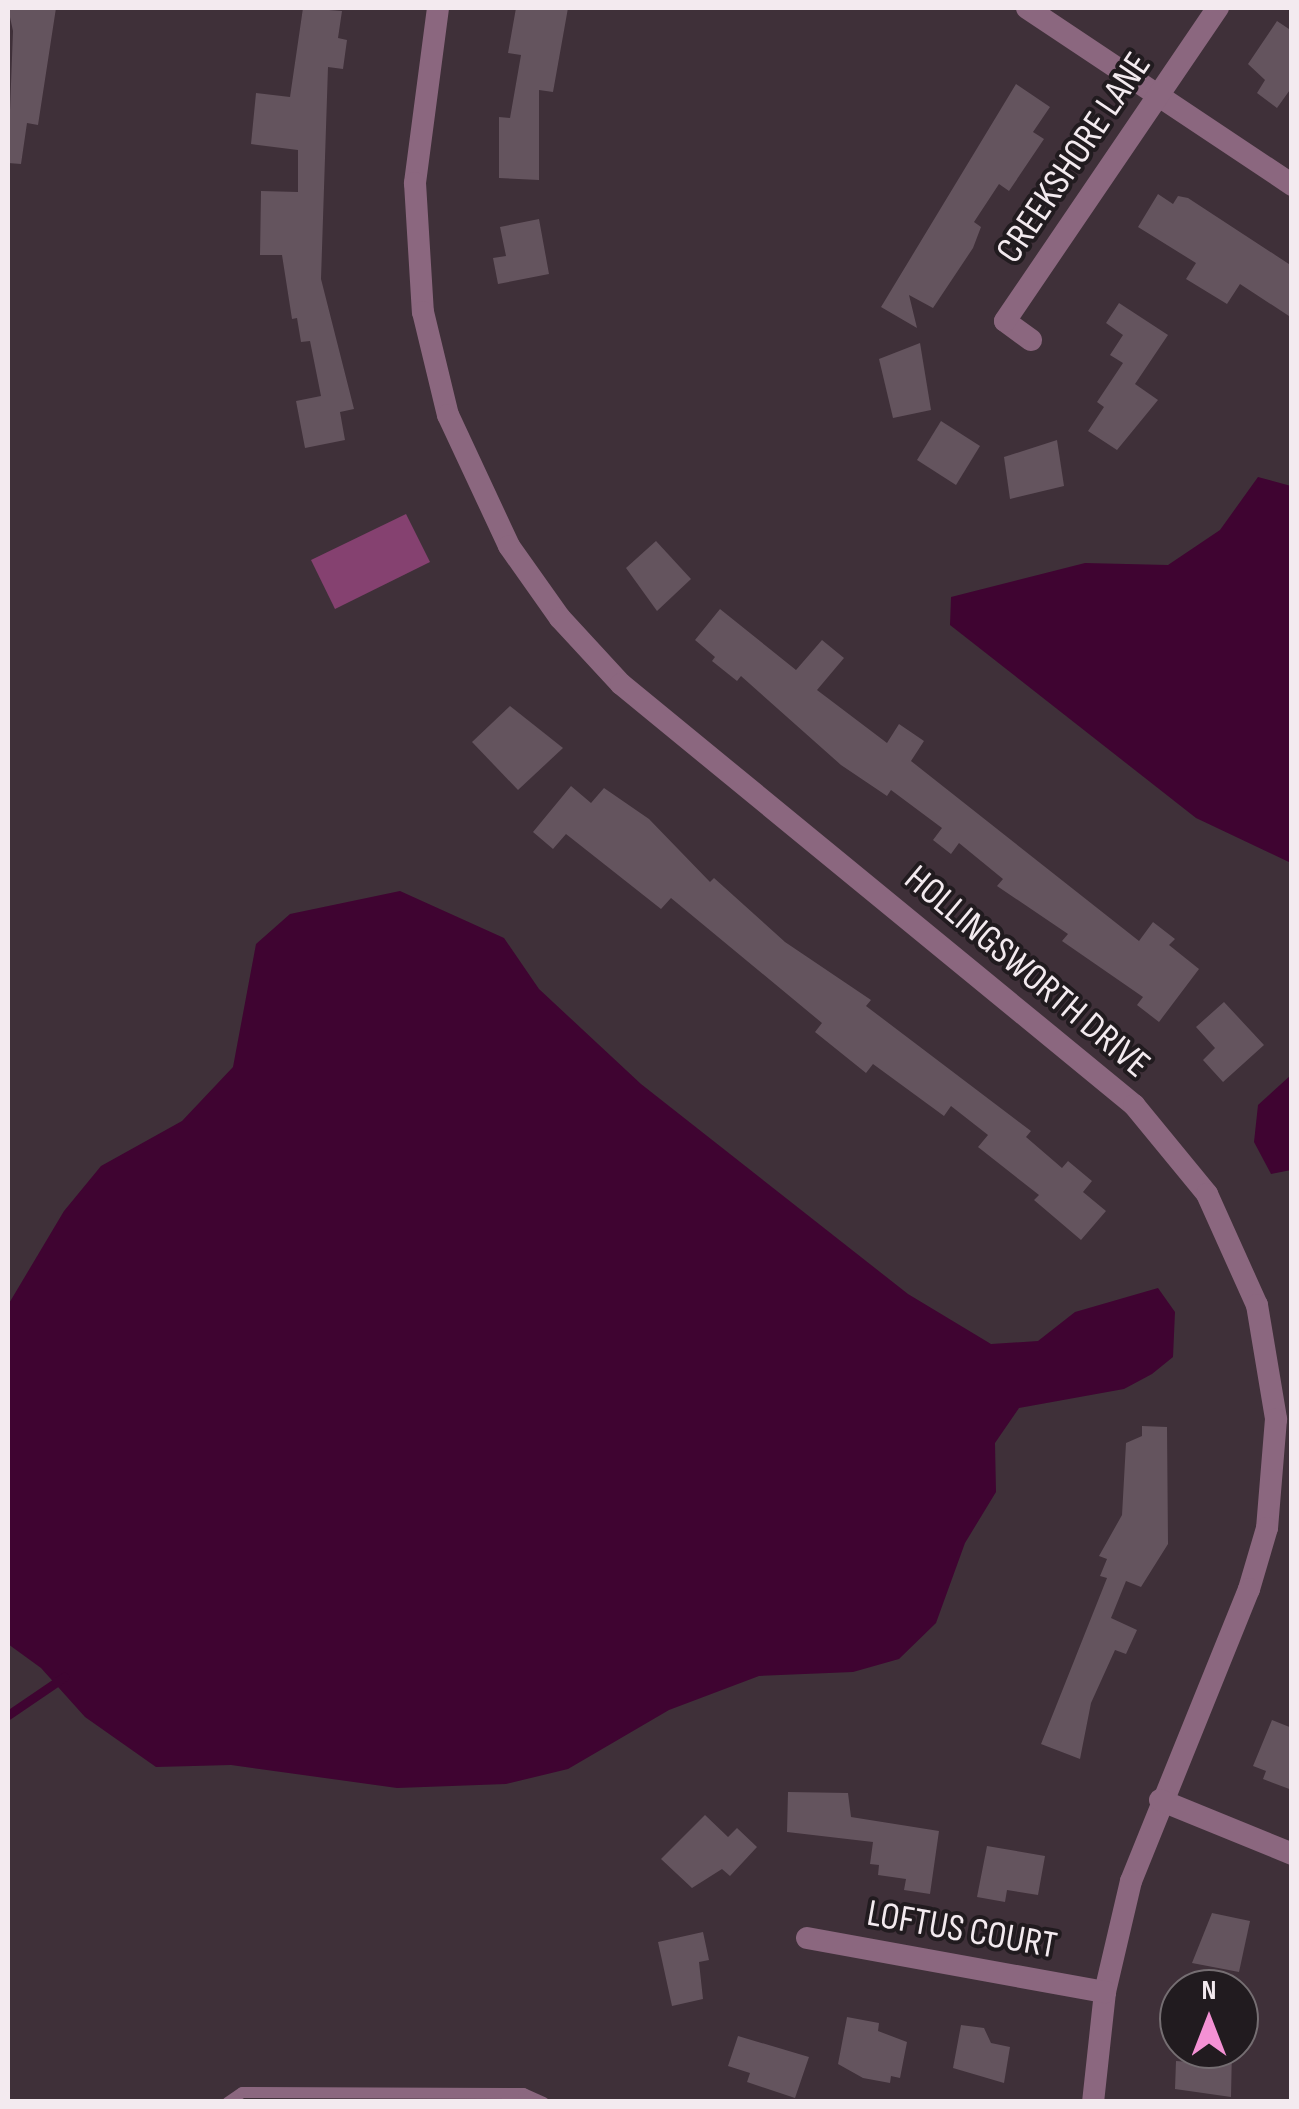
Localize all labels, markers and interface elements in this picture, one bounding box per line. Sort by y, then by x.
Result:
street label: CREEKSHORE LANE [987,44,1161,272]
street label: HOLLINGSWORTH DRIVE [895,856,1159,1088]
street label: LOFTUS COURT [864,1891,1060,1969]
north arrow [1159,1969,1259,2069]
text: N [1202,1974,1216,2007]

